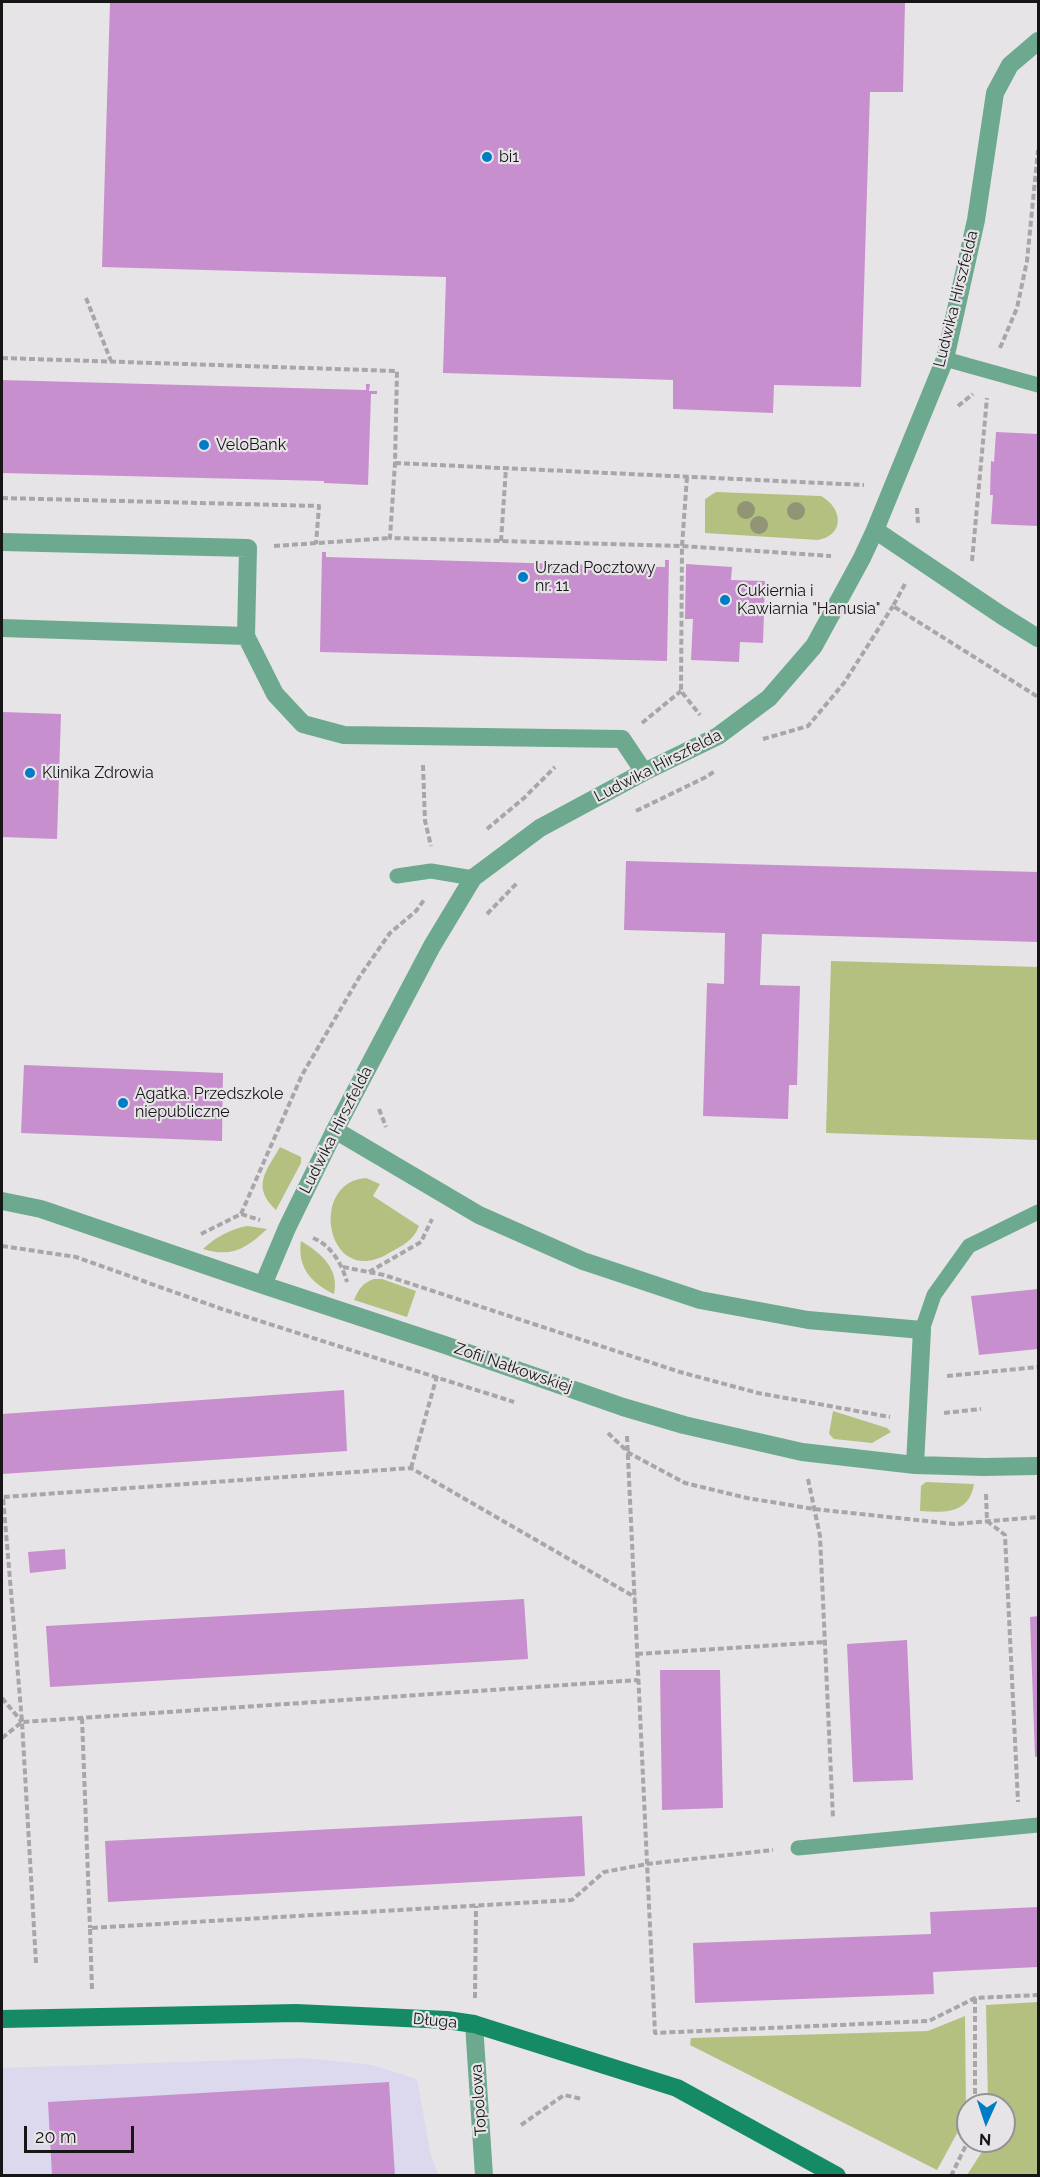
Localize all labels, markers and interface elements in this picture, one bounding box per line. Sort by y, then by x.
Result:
place label: bi1 [499,147,519,167]
marker: bi1 [480,150,494,164]
street label: Ludwika Hirszfelda [930,229,982,369]
place label: VeloBank [216,435,286,455]
marker: VeloBank [197,438,211,452]
place label: Urzad Pocztowy nr. 11 [535,558,655,596]
marker: Urzad Pocztowy nr. 11 [516,570,530,584]
place label: Cukiernia i Kawiarnia "Hanusia" [737,581,881,619]
marker: Cukiernia i Kawiarnia "Hanusia" [718,593,732,607]
street label: Ludwika Hirszfelda [591,726,725,806]
place label: Klinika Zdrowia [42,763,154,783]
marker: Klinika Zdrowia [23,766,37,780]
street label: Ludwika Hirszfelda [296,1063,376,1197]
place label: Agatka. Przedszkole niepubliczne [135,1084,283,1122]
marker: Agatka. Przedszkole niepubliczne [116,1096,130,1110]
street label: Zofii Nałkowskiej [452,1339,574,1397]
street label: Długa [412,2010,458,2032]
street label: Topolowa [467,2063,491,2137]
north arrow [956,2093,1016,2153]
scale bar [27,2114,136,2152]
text: 20 m [35,2126,77,2147]
text: N [979,2130,992,2149]

